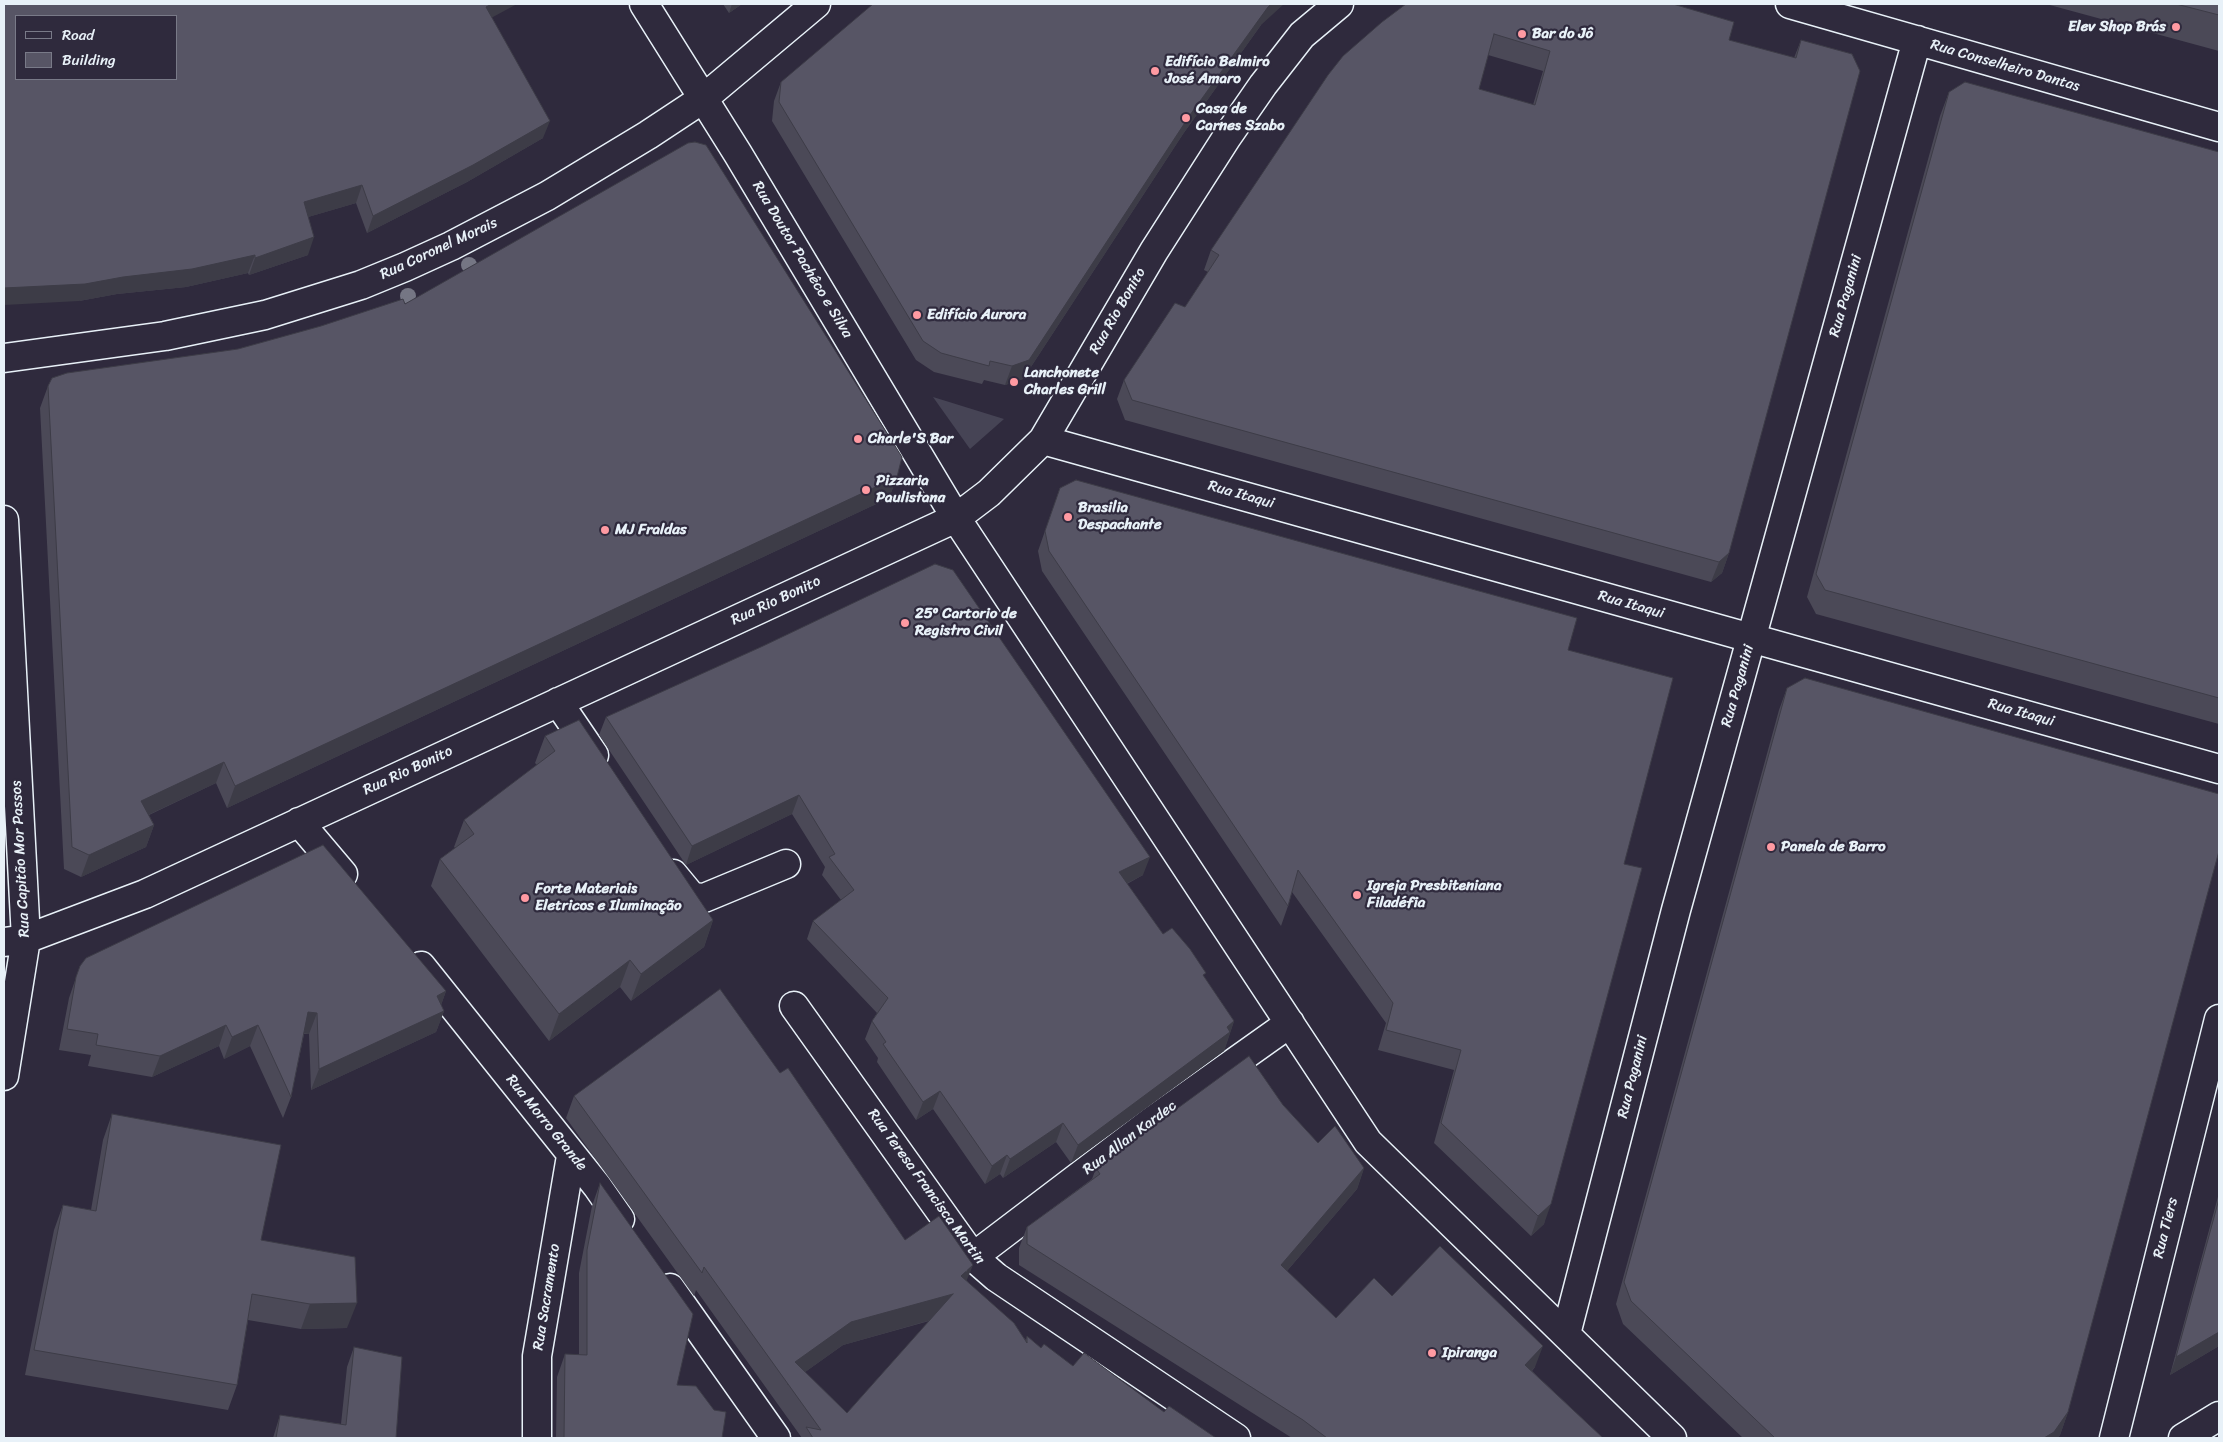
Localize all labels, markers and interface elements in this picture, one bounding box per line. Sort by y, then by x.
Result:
legend [15,15,178,80]
place label: Elev Shop Brás [2068,18,2166,36]
marker: Elev Shop Brás [2170,21,2182,33]
text: Road [62,22,94,48]
place label: Bar do Jô [1532,25,1593,43]
marker: Bar do Jô [1516,28,1528,40]
street label: Rua Conselheiro Dantas [1928,36,2082,96]
text: Building [62,47,116,73]
place label: Edifício Belmiro José Amaro [1165,53,1270,88]
marker: Edifício Belmiro José Amaro [1149,65,1161,77]
place label: Casa de Carnes Szabo [1196,100,1285,135]
marker: Casa de Carnes Szabo [1180,112,1192,124]
street label: Rua Doutor Pachêco e Silva [748,178,856,342]
street label: Rua Coronel Morais [377,214,501,284]
street label: Rua Paganini [1826,253,1866,339]
street label: Rua Rio Bonito [1086,265,1150,357]
place label: Edifício Aurora [927,306,1026,324]
marker: Edifício Aurora [911,309,923,321]
place label: Lanchonete Charles Grill [1024,364,1106,399]
marker: Lanchonete Charles Grill [1008,376,1020,388]
place label: Charle'S Bar [868,430,953,448]
marker: Charle'S Bar [852,433,864,445]
place label: Pizzaria Paulistana [876,472,945,507]
street label: Rua Itaqui [1206,477,1276,513]
marker: Pizzaria Paulistana [860,484,872,496]
place label: Brasilia Despachante [1078,499,1162,534]
marker: Brasilia Despachante [1062,511,1074,523]
place label: MJ Fraldas [615,521,687,539]
marker: MJ Fraldas [599,524,611,536]
street label: Rua Rio Bonito [728,572,824,630]
street label: Rua Itaqui [1596,587,1666,623]
place label: 25º Cartorio de Registro Civil [915,605,1017,640]
marker: 25º Cartorio de Registro Civil [899,617,911,629]
street label: Rua Paganini [1718,643,1758,729]
street label: Rua Itaqui [1986,695,2056,731]
street label: Rua Rio Bonito [360,742,456,800]
street label: Rua Capitão Mor Passos [8,780,34,938]
place label: Panela de Barro [1781,838,1886,856]
marker: Panela de Barro [1765,841,1777,853]
place label: Igreja Presbiteniana Filadéfia [1367,877,1501,912]
place label: Forte Materiais Eletricos e Iluminação [535,880,682,915]
marker: Igreja Presbiteniana Filadéfia [1351,889,1363,901]
marker: Forte Materiais Eletricos e Iluminação [519,892,531,904]
street label: Rua Paganini [1614,1034,1652,1120]
street label: Rua Morro Grande [502,1071,590,1175]
street label: Rua Allan Kardec [1080,1097,1180,1179]
street label: Rua Teresa Francisca Martin [864,1106,988,1268]
street label: Rua Tiers [2150,1196,2182,1260]
street label: Rua Sacramento [530,1242,564,1352]
place label: Ipiranga [1442,1344,1497,1362]
marker: Ipiranga [1426,1347,1438,1359]

